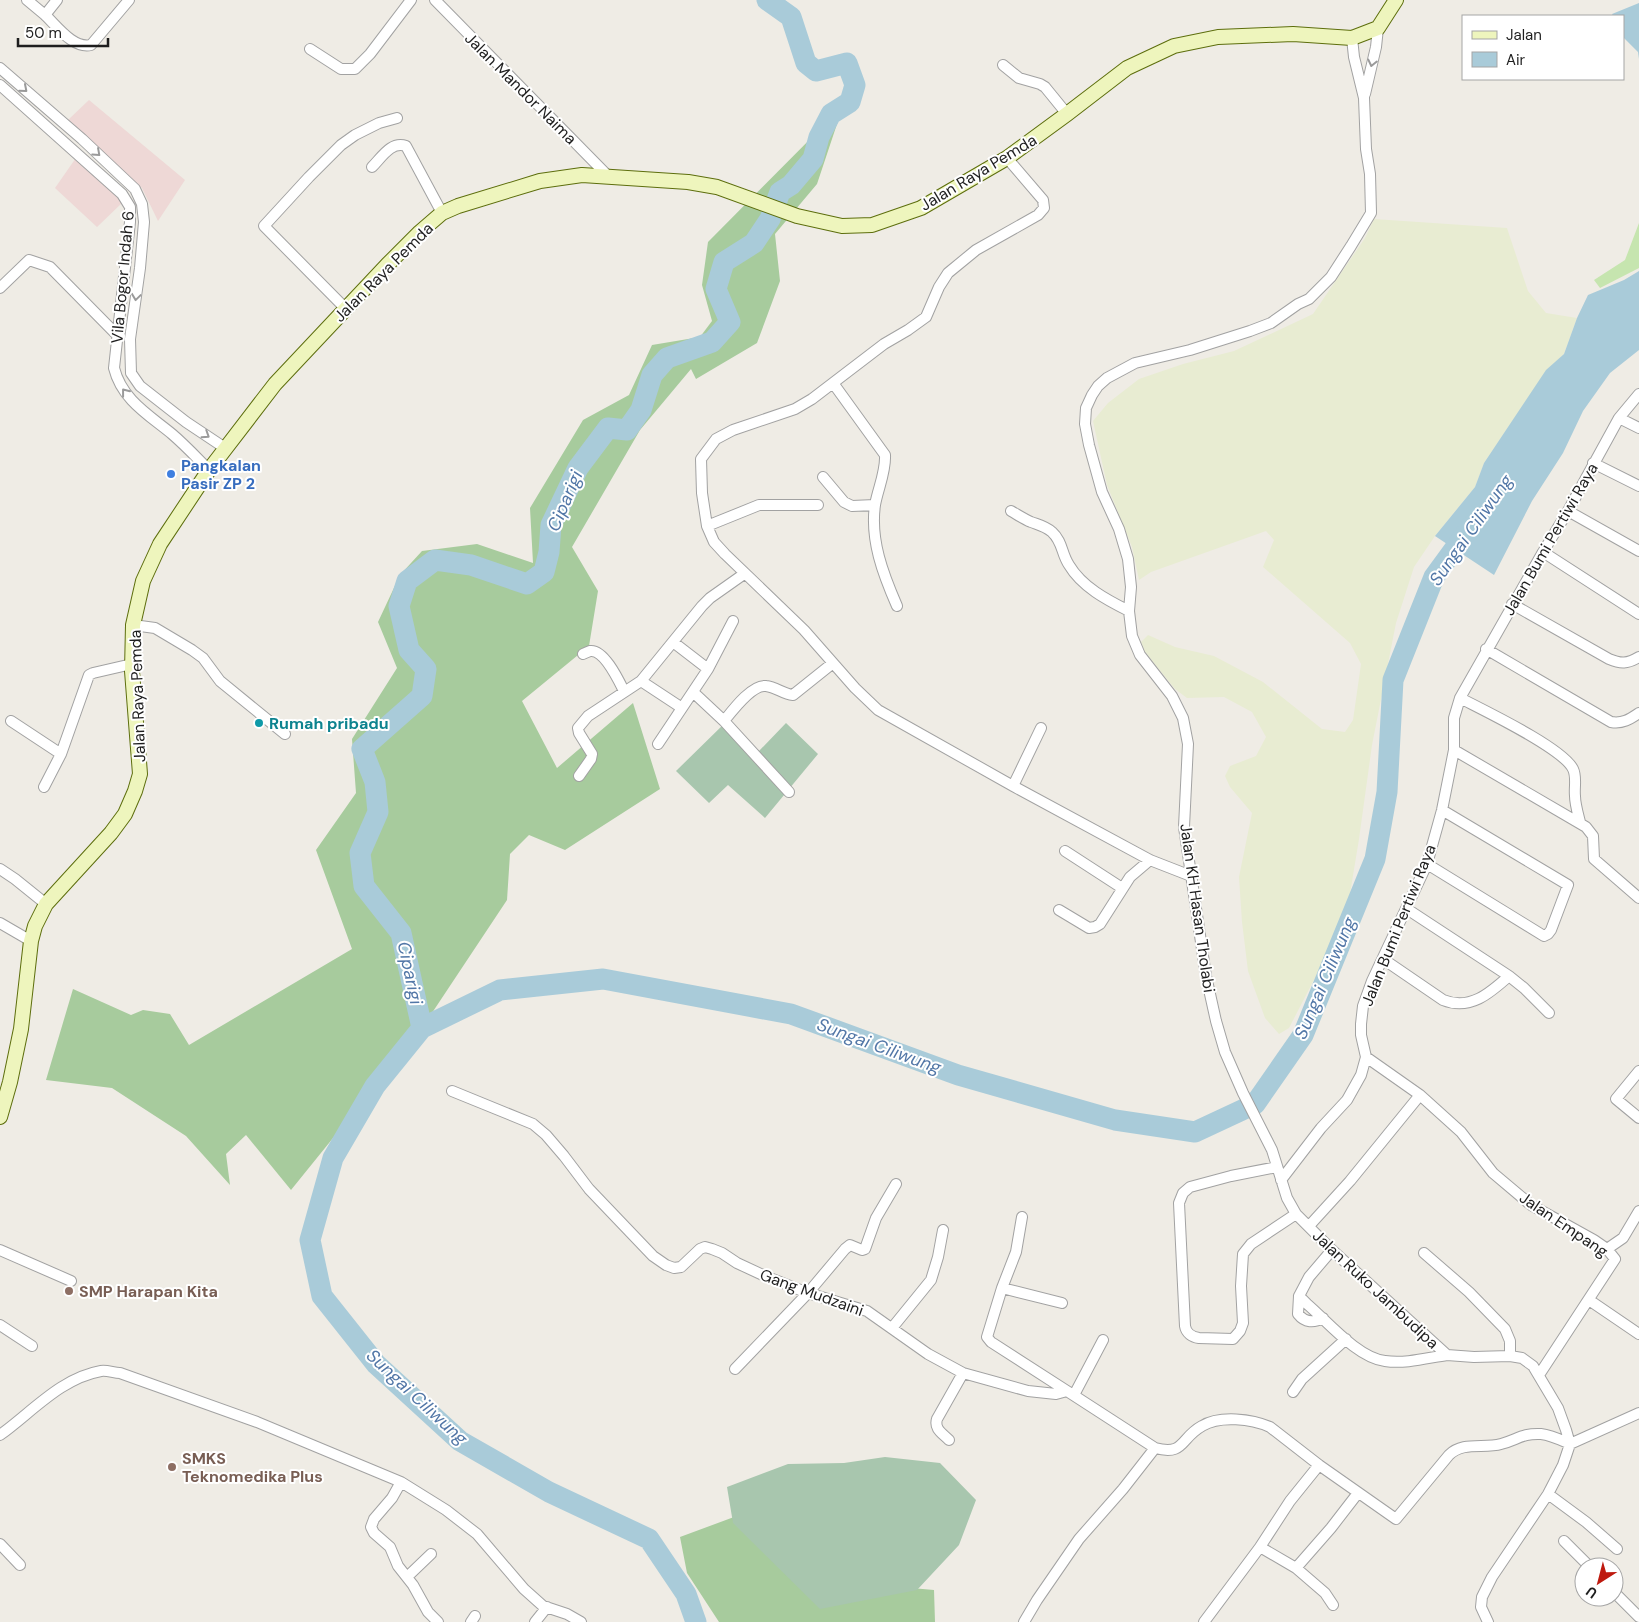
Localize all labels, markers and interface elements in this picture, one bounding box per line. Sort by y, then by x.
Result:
scale bar [18,15,108,47]
legend [1462,15,1624,80]
text: 50 m [25,23,62,43]
text: Jalan [1506,25,1542,45]
street label: Jalan Mandor Naima [460,28,581,149]
text: Air [1506,50,1526,70]
one-way arrow [1367,59,1378,68]
one-way arrow [19,83,28,92]
street label: Jalan Raya Pemda [916,129,1040,216]
one-way arrow [92,147,101,156]
street label: Vila Bogor Indah 6 [106,210,139,344]
street label: Jalan Raya Pemda [329,218,438,327]
one-way arrow [131,293,142,301]
one-way arrow [121,388,130,397]
one-way arrow [200,428,209,438]
place label: Pangkalan Pasir ZP 2 [181,455,261,494]
street label: Jalan Bumi Pertiwi Raya [1498,459,1603,619]
water label: Ciparigi [542,466,589,535]
marker: Pangkalan Pasir ZP 2 [165,468,177,480]
water label: Sungai Ciliwung [1424,469,1519,590]
street label: Jalan Raya Pemda [125,629,150,763]
place label: Rumah pribadu [269,713,389,734]
marker: Rumah pribadu [253,717,265,729]
street label: Jalan KH Hasan Tholabi [1175,822,1220,994]
street label: Jalan Bumi Pertiwi Raya [1356,841,1441,1009]
water label: Sungai Ciliwung [1288,912,1362,1043]
water label: Ciparigi [392,939,428,1007]
water label: Sungai Ciliwung [814,1012,945,1080]
street label: Jalan Empang [1515,1187,1612,1262]
street label: Jalan Ruko Jambudipa [1308,1225,1443,1353]
street label: Gang Mudzaini [757,1264,867,1321]
place label: SMP Harapan Kita [79,1281,218,1302]
marker: SMP Harapan Kita [63,1285,75,1297]
water label: Sungai Ciliwung [361,1344,474,1451]
place label: SMKS Teknomedika Plus [182,1448,323,1487]
marker: SMKS Teknomedika Plus [166,1461,178,1473]
north arrow [1574,1557,1624,1607]
text: U [1582,1582,1601,1603]

